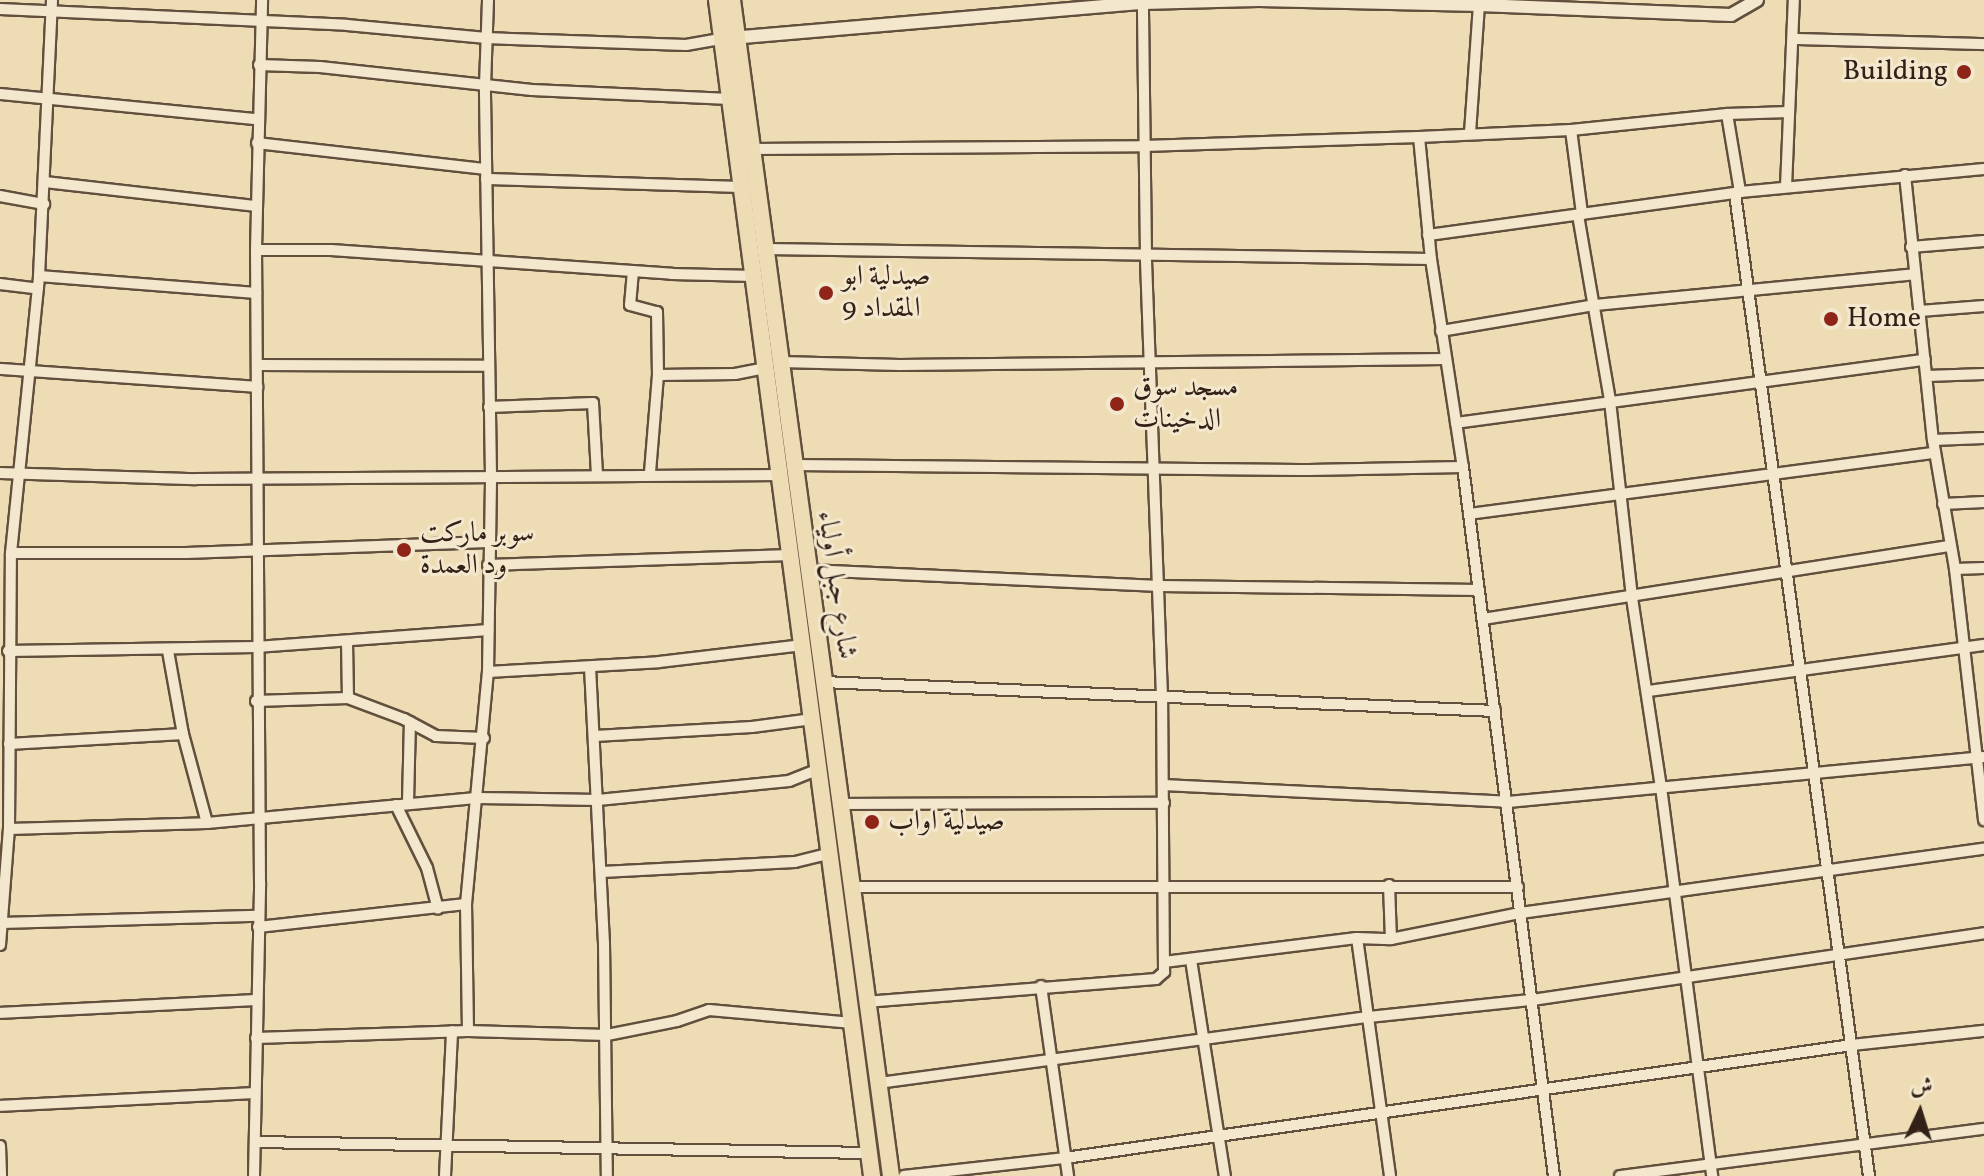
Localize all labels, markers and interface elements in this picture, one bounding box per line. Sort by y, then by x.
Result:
place label: Building [1843,55,1948,89]
marker: Building [1955,63,1973,81]
place label: صيدلية ابو المقداد 9 [842,260,931,326]
marker: صيدلية ابو المقداد 9 [817,284,835,302]
place label: Home [1847,302,1921,336]
marker: Home [1822,310,1840,328]
place label: مسجد سوق الدخينات [1133,371,1238,437]
marker: مسجد سوق الدخينات [1108,395,1126,413]
street label: شارع جبل أولياء [809,509,863,661]
place label: سوبر ماركت ود العمدة [420,517,534,583]
marker: سوبر ماركت ود العمدة [395,541,413,559]
place label: صيدلية اواب [888,805,1005,839]
marker: صيدلية اواب [863,813,881,831]
text: ش [1910,1071,1934,1104]
north arrow [1880,1072,1960,1152]

